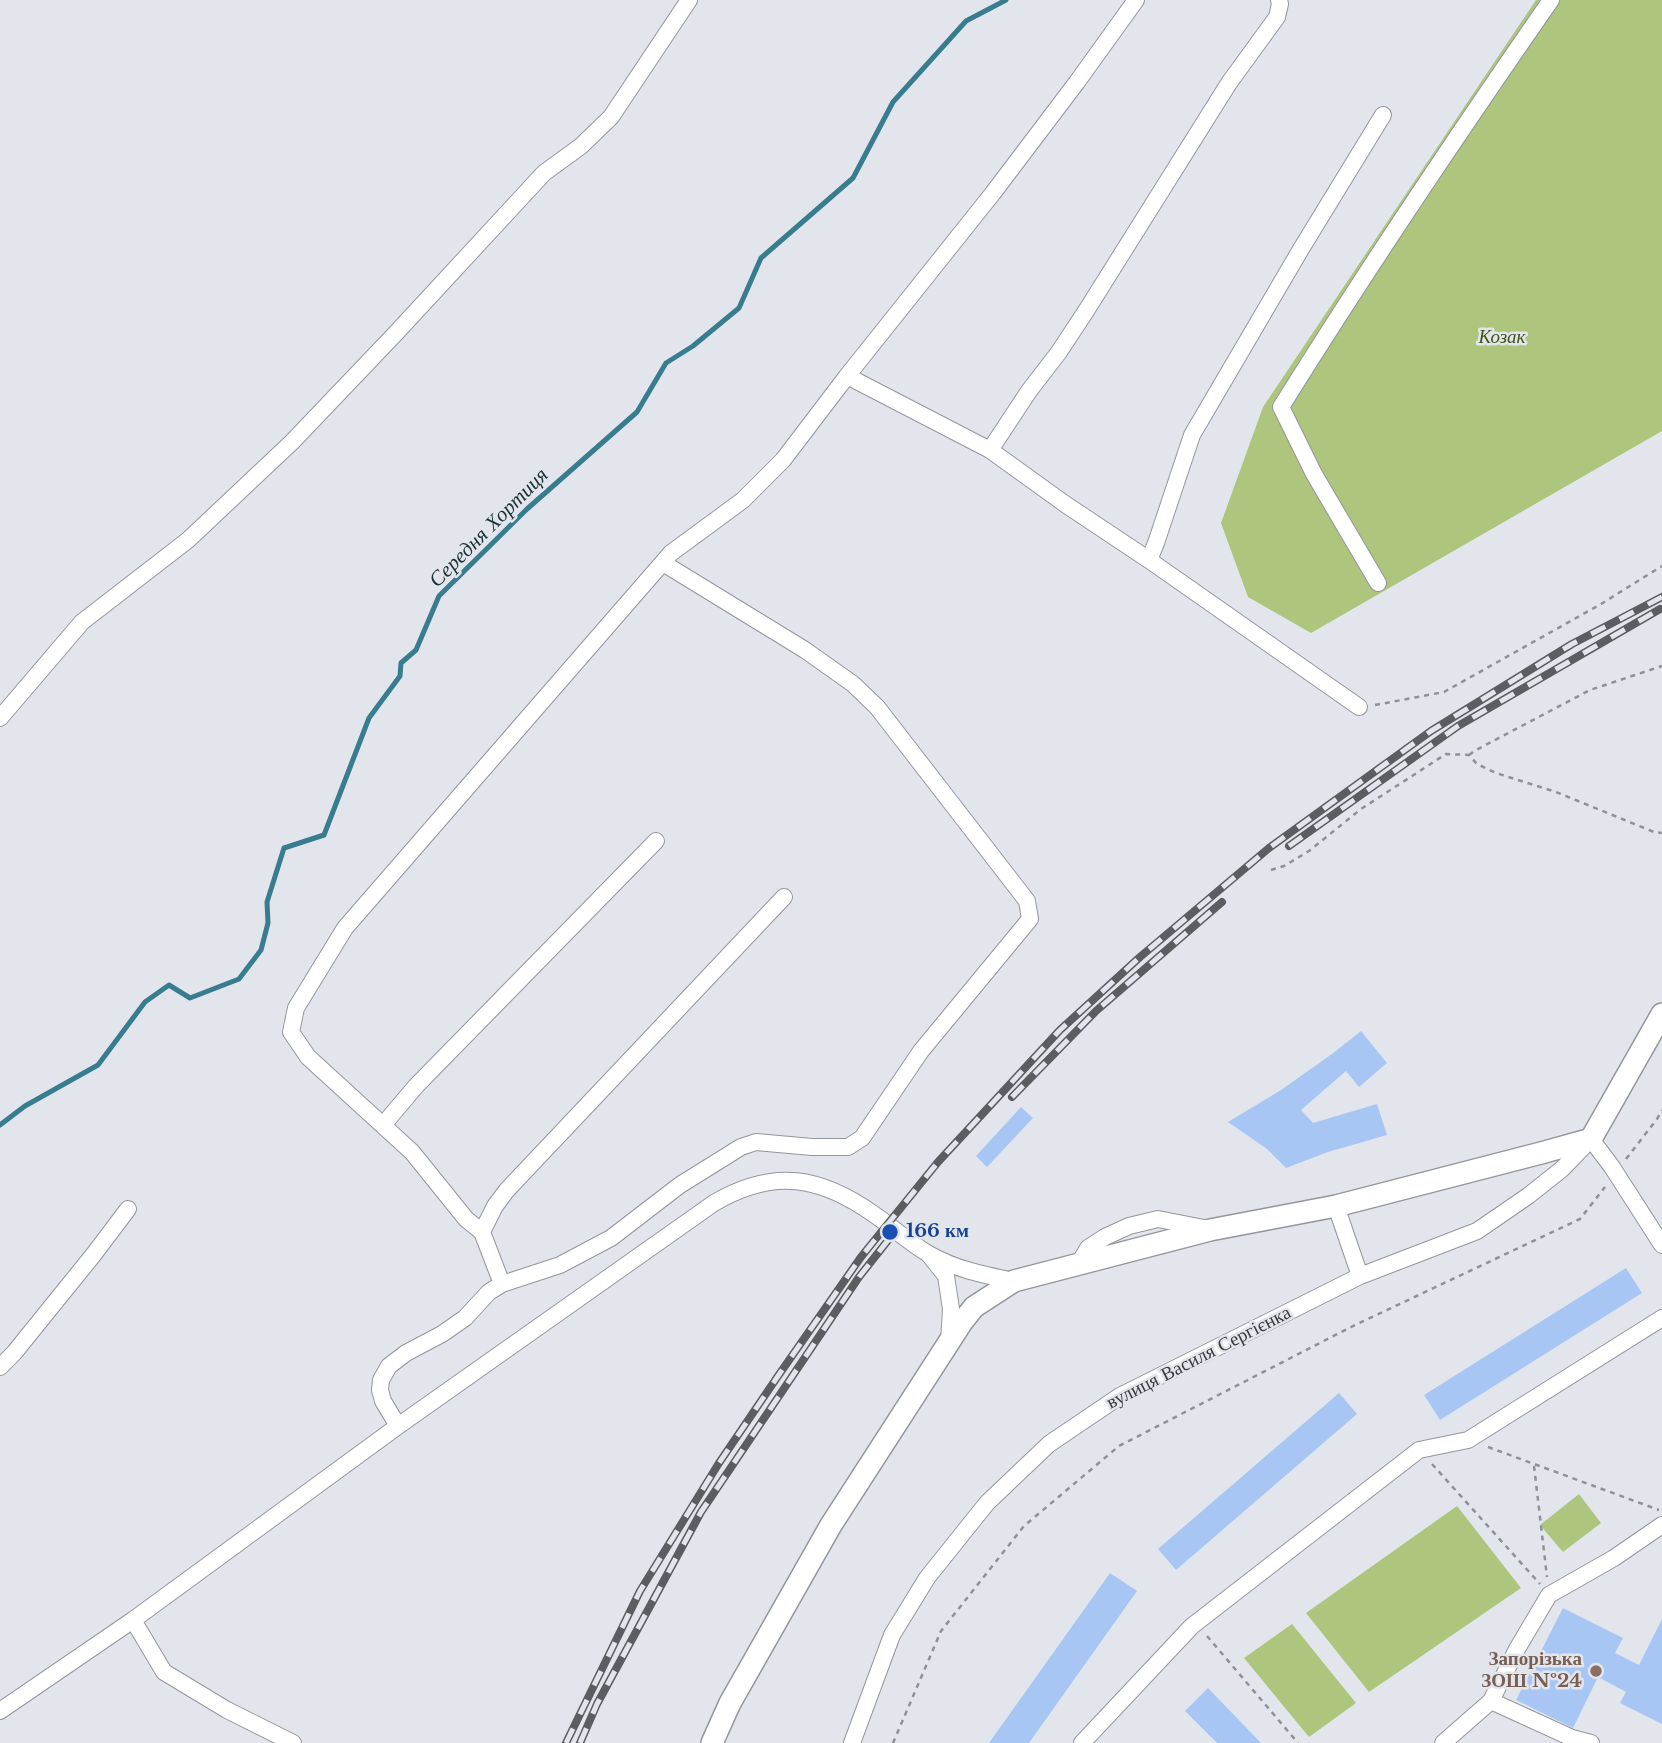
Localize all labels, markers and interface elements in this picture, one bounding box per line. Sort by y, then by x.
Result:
park label: Козак [1479,327,1525,349]
water label: Середня Хортиця [424,463,554,593]
place label: 166 км [906,1221,969,1243]
marker: 166 км [880,1222,900,1242]
street label: вулиця Василя Сергієнка [1103,1302,1295,1414]
place label: Запорізька ЗОШ №24 [1481,1649,1582,1693]
marker: Запорізька ЗОШ №24 [1588,1663,1604,1679]

